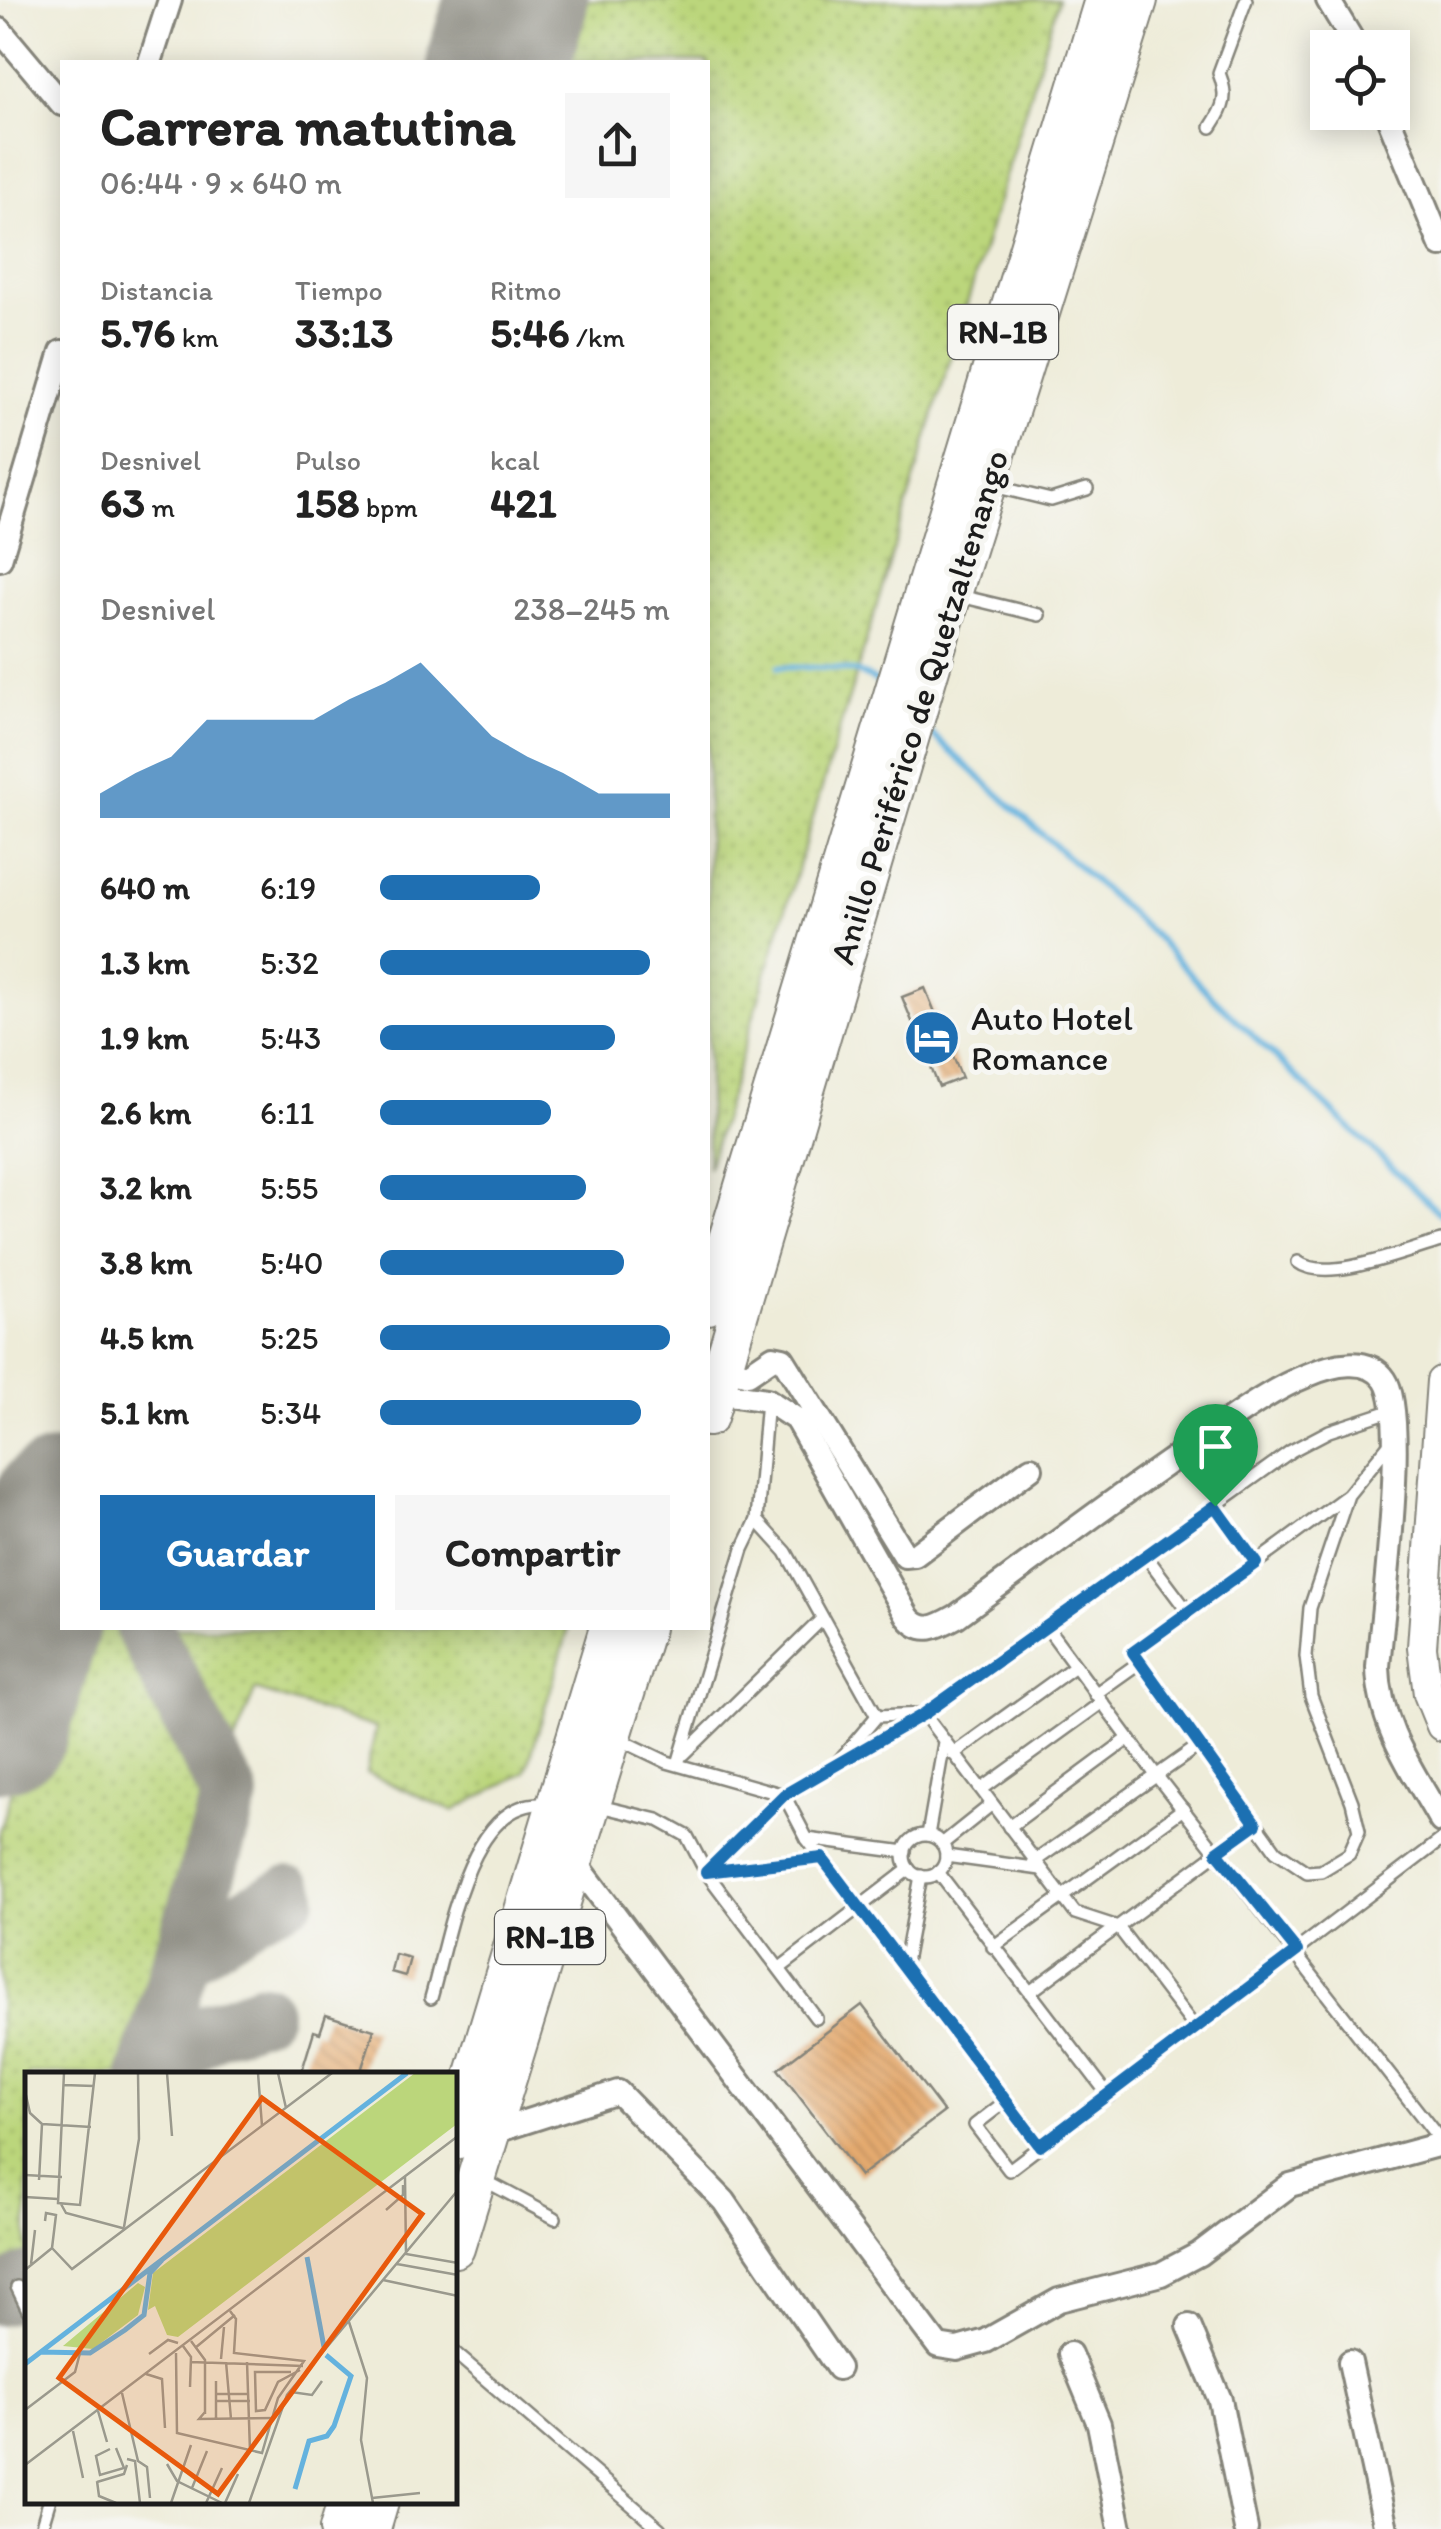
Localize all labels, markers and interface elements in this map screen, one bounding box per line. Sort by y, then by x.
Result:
map controls [1310,30,1410,130]
button: locate [1310,30,1410,130]
text: Carrera matutina [100,93,515,159]
button: share [565,93,670,198]
text: 06:44 · 9 × 640 m [100,164,342,202]
text: Distancia [100,273,213,307]
text: Tiempo [295,273,383,307]
text: Ritmo [490,273,561,307]
road number: RN-1B [948,305,1058,359]
text: 5.76 [100,307,175,358]
text: 33:13 [295,307,393,358]
text: 5:46 [490,307,570,358]
text: km [175,320,219,354]
text: /km [570,320,625,354]
text: Desnivel [100,443,201,477]
text: Pulso [295,443,361,477]
text: kcal [490,443,540,477]
street label: Anillo Periférico de Quetzaltenango [821,445,1017,969]
text: 63 [100,477,145,528]
text: 158 [295,477,360,528]
text: 421 [490,477,557,528]
text: m [145,490,175,524]
text: bpm [360,490,418,524]
text: Desnivel [100,590,215,628]
text: 238–245 m [513,590,670,628]
text: 640 m [100,869,190,907]
text: 6:19 [260,869,316,907]
text: 1.3 km [100,944,190,982]
text: 5:32 [260,944,319,982]
place label: Auto Hotel Romance [971,997,1133,1079]
hotel icon: Auto Hotel Romance [902,1008,962,1068]
text: 1.9 km [100,1019,189,1057]
text: 5:43 [260,1019,321,1057]
text: 2.6 km [100,1094,191,1132]
text: 6:11 [260,1094,314,1132]
text: 3.2 km [100,1169,192,1207]
text: 5:55 [260,1169,318,1207]
text: 3.8 km [100,1244,192,1282]
text: 5:40 [260,1244,324,1282]
text: 4.5 km [100,1319,193,1357]
text: 5:25 [260,1319,318,1357]
text: 5.1 km [100,1394,189,1432]
text: 5:34 [260,1394,321,1432]
pin [1173,1404,1258,1507]
icon: arrive [1188,1419,1243,1474]
button: Guardar [100,1495,375,1610]
button: Compartir [395,1495,670,1610]
road number: RN-1B [495,1910,605,1964]
inset map [25,2072,458,2504]

